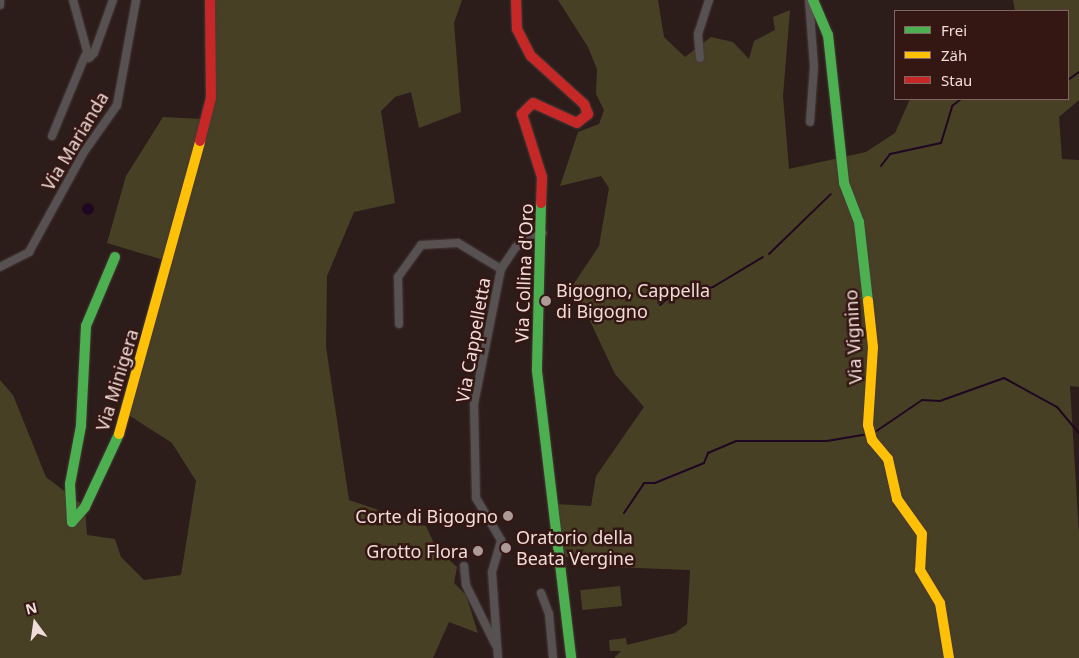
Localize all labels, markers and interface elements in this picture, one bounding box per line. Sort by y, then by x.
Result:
legend [894,10,1069,100]
text: Frei [941,20,967,40]
text: Zäh [941,45,967,65]
text: Stau [941,70,972,90]
street label: Via Marianda [37,88,113,194]
street label: Via Collina d'Oro [511,203,537,343]
street label: Via Cappelletta [451,276,495,404]
place label: Bigogno, Cappella di Bigogno [556,280,710,322]
street label: Via Vignino [840,289,866,385]
marker: Bigogno, Cappella di Bigogno [540,295,552,307]
street label: Via Minigera [91,326,143,434]
place label: Corte di Bigogno [355,505,498,527]
marker: Corte di Bigogno [502,510,514,522]
place label: Oratorio della Beata Vergine [516,527,634,570]
place label: Grotto Flora [366,540,468,562]
marker: Oratorio della Beata Vergine [500,542,512,554]
marker: Grotto Flora [472,545,484,557]
text: N [23,597,39,619]
north arrow [10,598,60,648]

